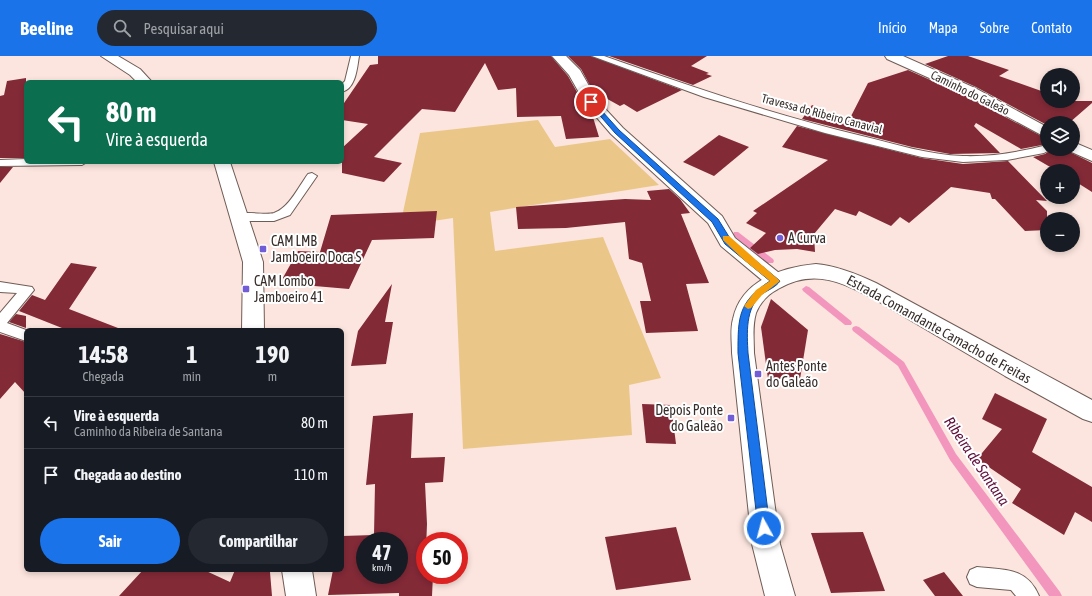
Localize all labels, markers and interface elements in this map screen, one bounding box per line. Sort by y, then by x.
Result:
search box [97,10,377,46]
text: Beeline [20,17,73,39]
icon: search [111,17,133,39]
text: Pesquisar aqui [143,20,224,37]
text: Início [878,20,907,36]
text: Mapa [929,20,958,36]
text: Sobre [980,20,1009,36]
text: Contato [1031,20,1072,36]
street label: Caminho do Galeão [928,68,1012,118]
map controls [1040,68,1080,252]
button: sound [1040,68,1080,108]
pin [574,85,608,119]
icon: arrive [580,91,602,113]
street label: Travessa do Ribeiro Canavial [760,91,885,137]
icon: left [40,96,92,148]
text: 80 m [106,96,156,128]
button: layers [1040,116,1080,156]
text: Vire à esquerda [106,129,208,150]
button: + [1040,164,1080,204]
button: − [1040,212,1080,252]
place label: A Curva [788,230,826,246]
place label: CAM LMB Jamboeiro Doca S [271,233,362,265]
marker: A Curva [775,233,785,243]
marker: CAM LMB Jamboeiro Doca S [258,244,268,254]
street label: Estrada Comandante Camacho de Freitas [844,272,1034,386]
place label: CAM Lombo Jamboeiro 41 [254,273,324,305]
marker: CAM Lombo Jamboeiro 41 [241,284,251,294]
text: 14:58 [79,341,128,368]
text: 1 [186,341,197,368]
text: 190 [256,341,289,368]
place label: Antes Ponte do Galeão [766,358,827,390]
text: Chegada [82,369,124,384]
text: min [182,369,201,384]
text: m [268,369,277,384]
marker: Antes Ponte do Galeão [753,369,763,379]
place label: Depois Ponte do Galeão [655,402,723,434]
text: Vire à esquerda [74,407,159,424]
icon: left [40,412,62,434]
marker: Depois Ponte do Galeão [726,413,736,423]
water label: Ribeira de Santana [941,413,1013,509]
text: 80 m [301,414,328,431]
text: Caminho da Ribeira de Santana [74,424,222,439]
icon: arrive [40,464,62,486]
text: Chegada ao destino [74,466,182,483]
text: 110 m [294,466,328,483]
position arrow [743,507,785,549]
button: Sair [40,518,180,564]
button: Compartilhar [188,518,328,564]
speed limit sign: 50 [416,532,468,584]
text: 47 [373,541,391,564]
text: km/h [372,562,392,573]

